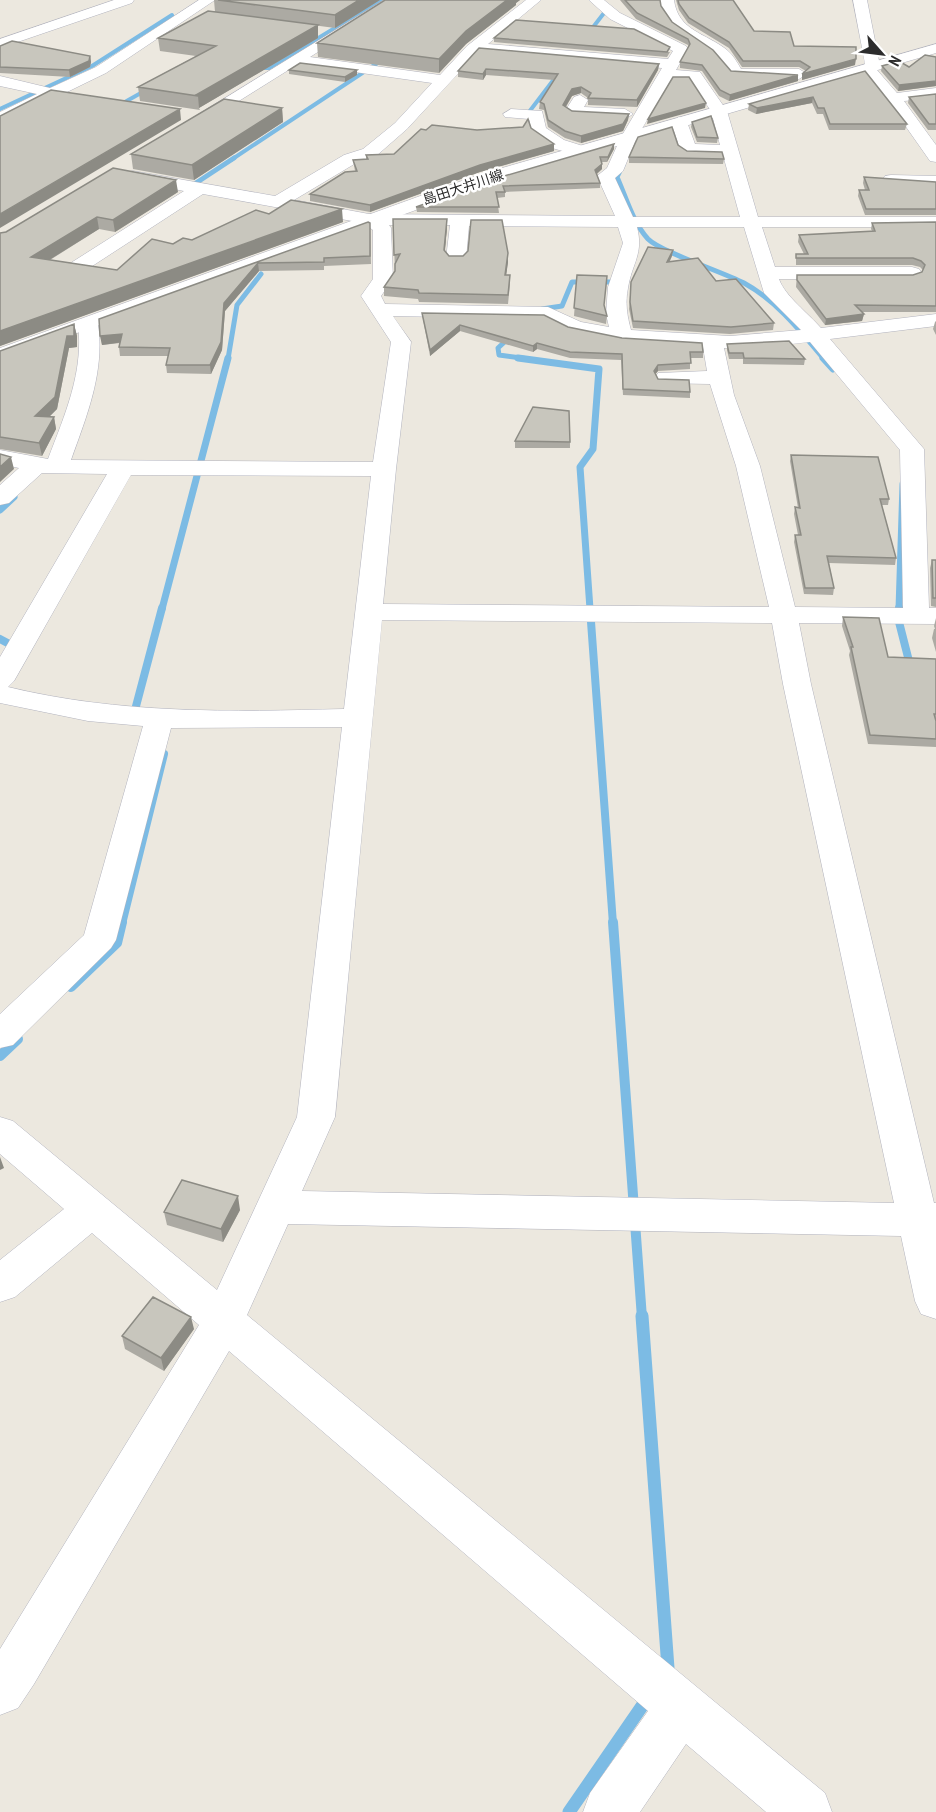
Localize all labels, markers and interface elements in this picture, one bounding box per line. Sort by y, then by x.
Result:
north arrow [852,24,912,84]
text: N [884,53,906,70]
street label: 島田大井川線 [420,165,506,209]

